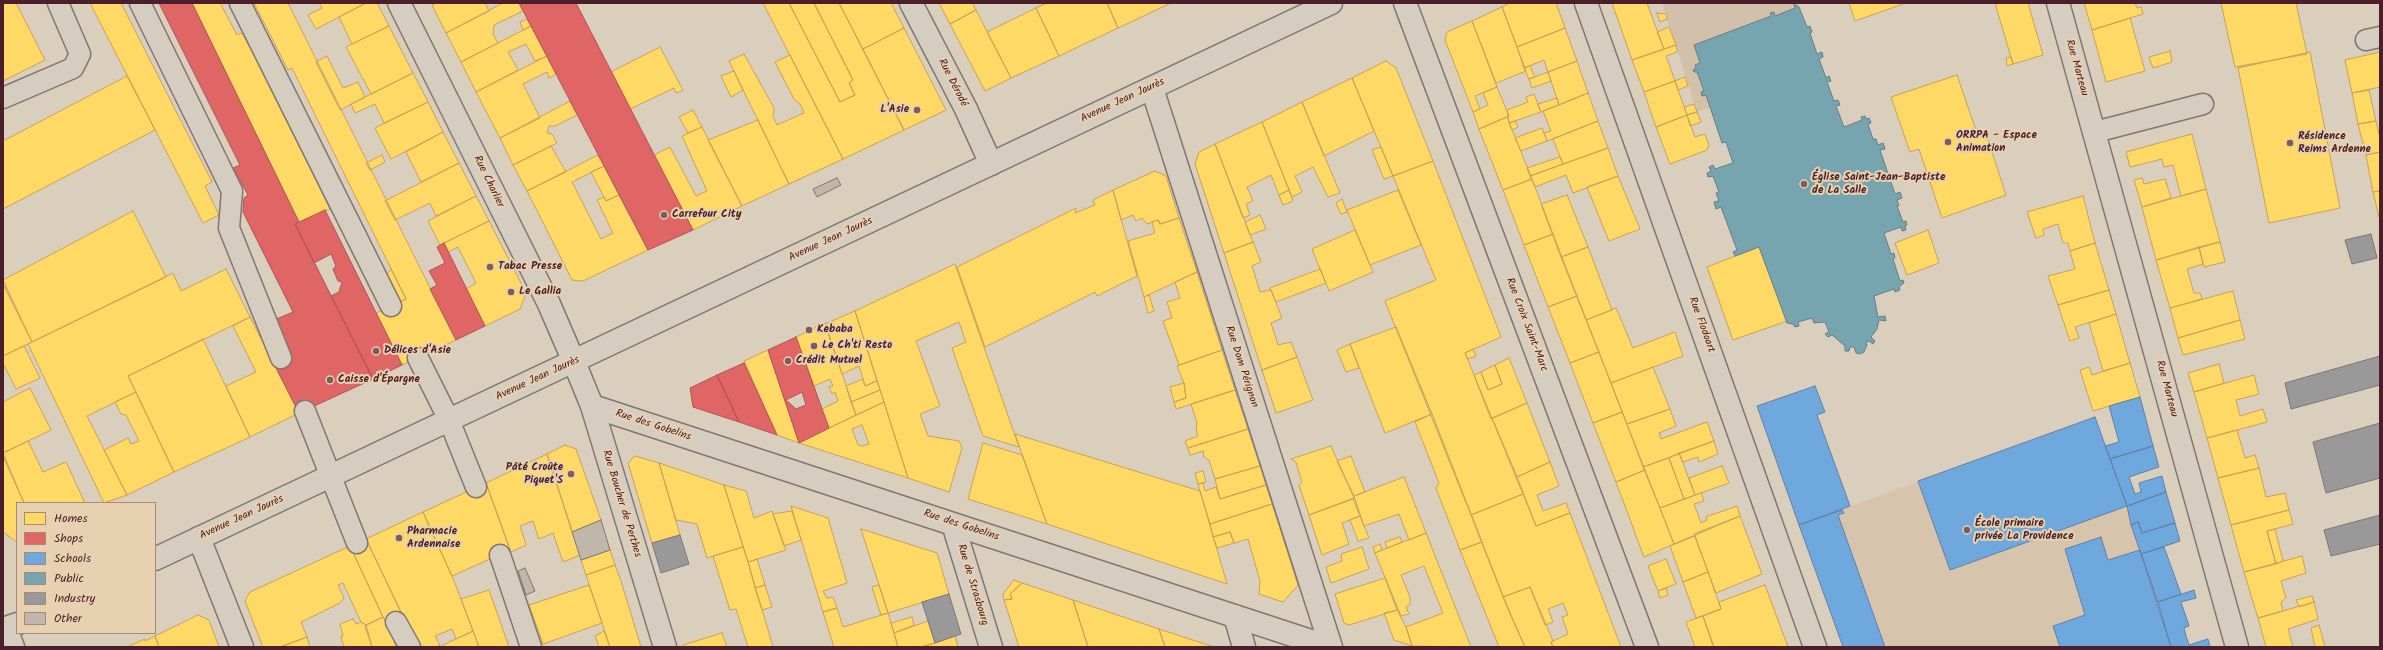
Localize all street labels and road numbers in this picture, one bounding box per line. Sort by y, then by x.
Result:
street label: Rue Marteau [2062,38,2090,98]
street label: Rue Dérodé [934,57,970,109]
street label: Avenue Jean Jaurès [1079,76,1167,126]
street label: Rue Charlier [470,154,506,210]
street label: Avenue Jean Jaurès [787,215,875,265]
street label: Rue Croix Saint-Marc [1502,276,1550,374]
street label: Rue Flodoart [1685,295,1717,355]
street label: Rue Dom Pérignon [1222,324,1260,410]
street label: Avenue Jean Jaurès [494,354,582,404]
street label: Rue Marteau [2152,359,2180,419]
street label: Rue des Gobelins [613,408,693,444]
street label: Rue Boucher de Perthes [598,449,644,559]
street label: Avenue Jean Jaurès [198,493,286,543]
street label: Rue des Gobelins [921,508,1001,544]
street label: Rue de Strasbourg [953,543,991,627]

